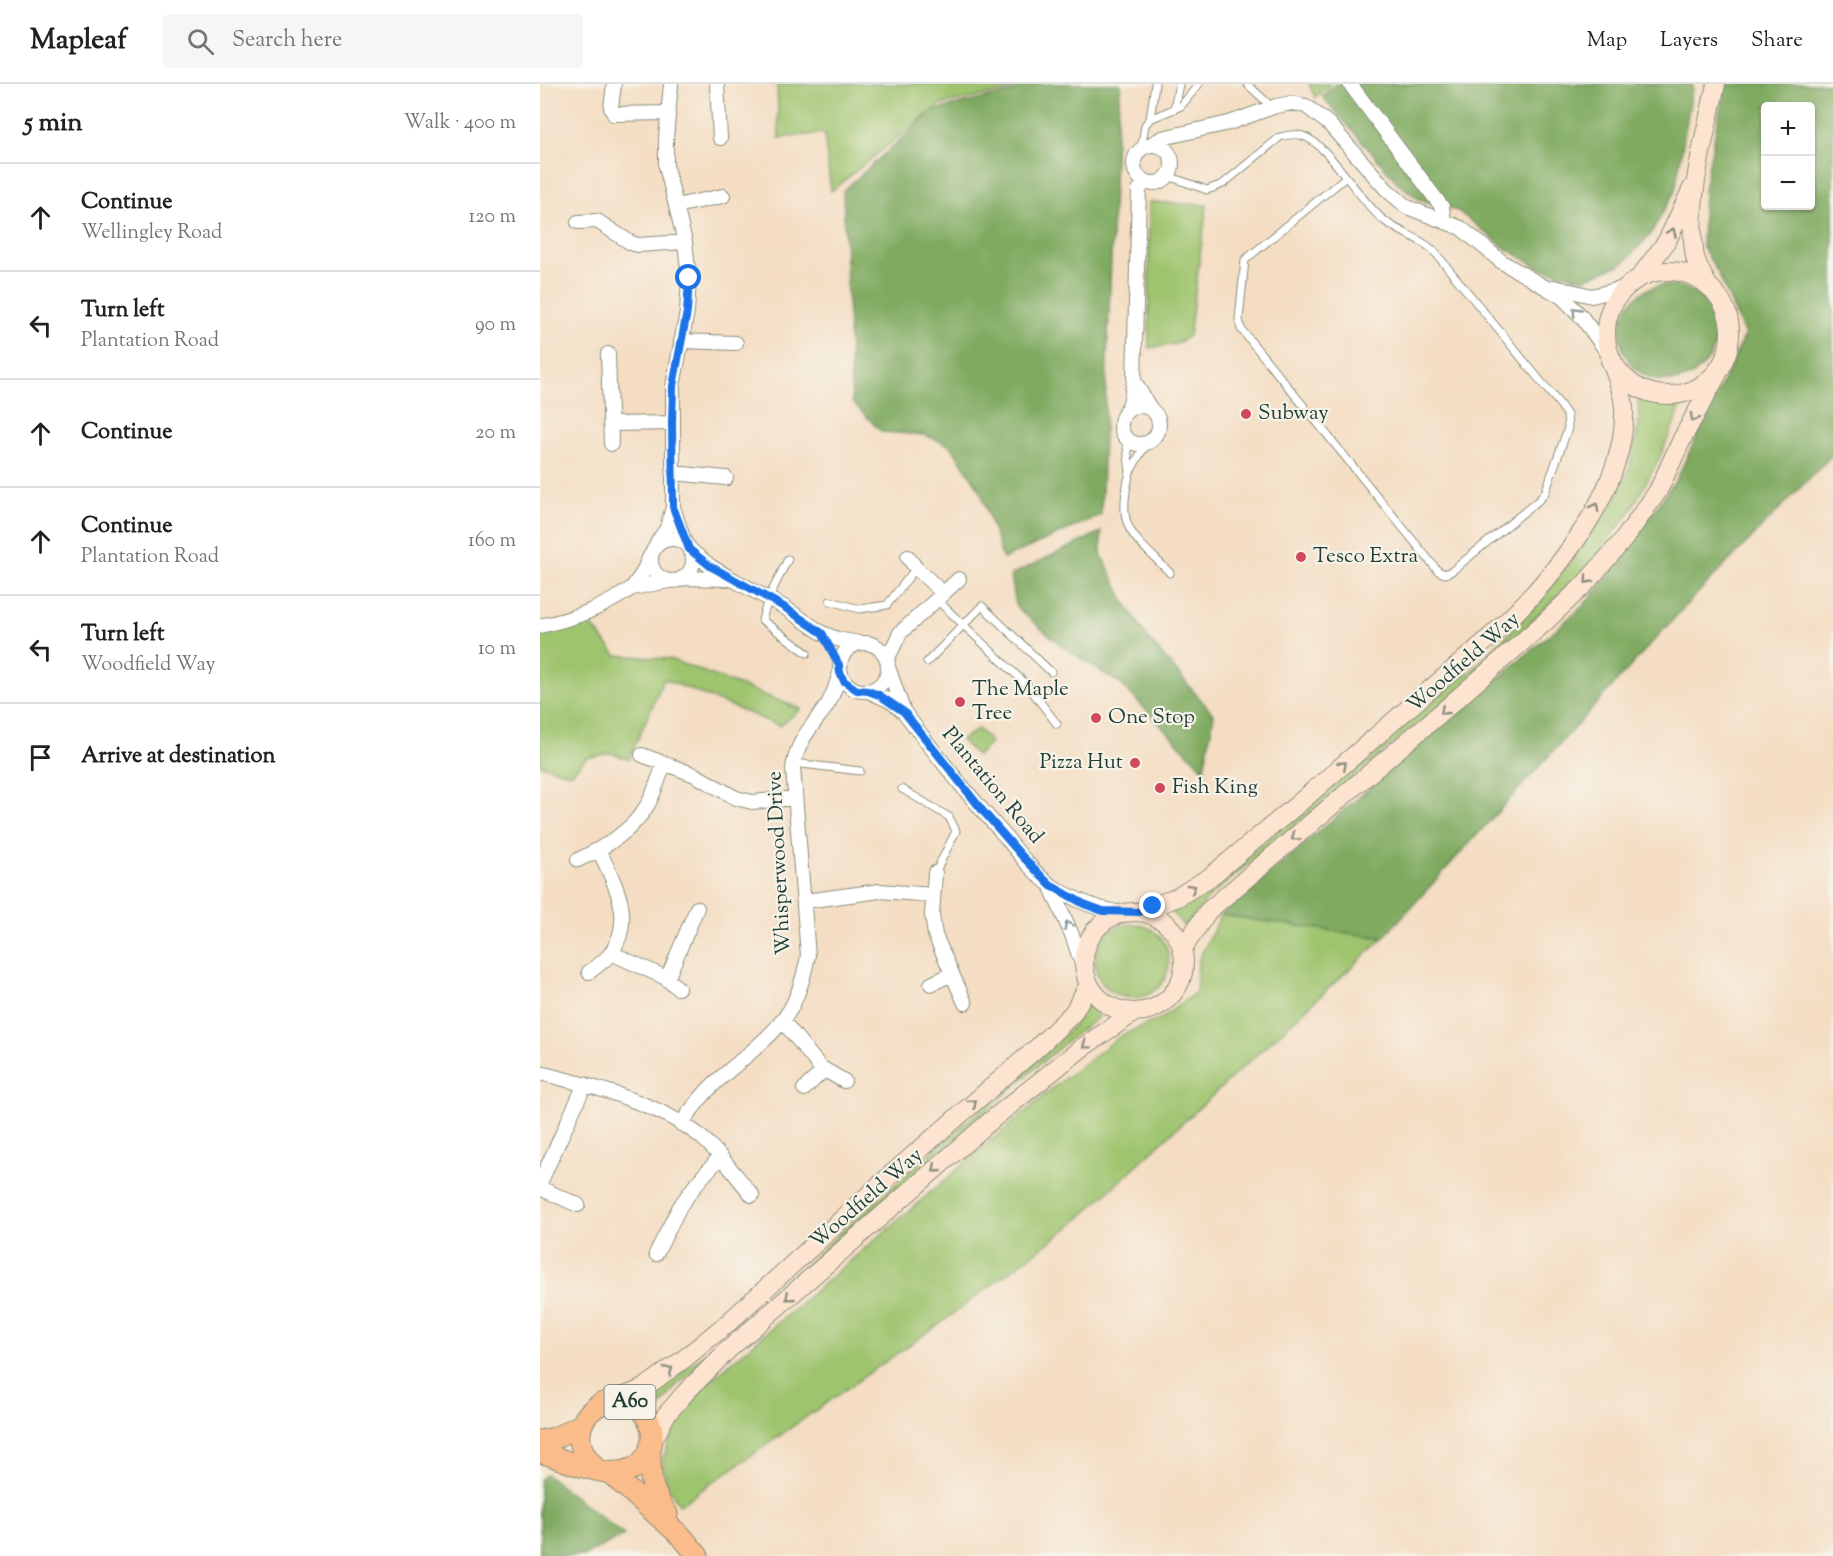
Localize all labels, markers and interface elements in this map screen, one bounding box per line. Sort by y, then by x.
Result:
search box [163,14,583,68]
text: Mapleaf [30,21,127,61]
icon: search [184,25,217,58]
text: Search here [232,25,342,57]
text: Map [1587,26,1627,56]
text: Layers [1660,26,1718,56]
text: Share [1751,26,1803,56]
map controls [1761,102,1815,210]
button: + [1761,102,1815,156]
text: 5 min [24,105,83,142]
text: Walk · 400 m [404,109,516,138]
button: − [1761,156,1815,210]
text: Continue [81,187,172,219]
icon: ahead [24,201,57,234]
text: 120 m [468,203,516,232]
text: Wellingley Road [81,219,222,248]
one-way arrow [1664,227,1676,238]
route start [675,264,701,290]
text: Turn left [81,295,164,327]
one-way arrow [1572,308,1583,319]
icon: left [24,309,57,342]
text: 90 m [475,311,516,340]
text: Plantation Road [81,327,219,356]
place label: Subway [1258,399,1329,429]
marker: Subway [1239,407,1253,421]
one-way arrow [1690,412,1701,422]
icon: ahead [24,417,57,450]
text: Continue [81,417,172,449]
text: 20 m [475,419,516,448]
one-way arrow [1588,503,1599,513]
text: Continue [81,511,172,543]
icon: ahead [24,525,57,558]
text: 160 m [468,527,516,556]
place label: Tesco Extra [1313,542,1418,572]
text: Plantation Road [81,543,219,572]
marker: Tesco Extra [1294,550,1308,564]
one-way arrow [1584,573,1595,584]
street label: Woodfield Way [1401,605,1527,721]
text: Turn left [81,619,164,651]
icon: left [24,633,57,666]
text: 10 m [478,635,516,664]
text: Woodfield Way [81,651,215,680]
place label: The Maple Tree [972,675,1069,729]
marker: The Maple Tree [953,695,967,709]
place label: One Stop [1108,703,1195,733]
one-way arrow [1440,704,1450,715]
marker: One Stop [1089,711,1103,725]
street label: Plantation Road [934,721,1050,851]
icon: arrive [24,741,57,774]
text: Arrive at destination [81,741,276,773]
place label: Pizza Hut [1040,748,1123,778]
marker: Pizza Hut [1128,756,1142,770]
one-way arrow [1336,761,1347,772]
street label: Whisperwood Drive [760,770,800,956]
place label: Fish King [1172,773,1258,803]
marker: Fish King [1153,781,1167,795]
one-way arrow [1291,830,1302,841]
one-way arrow [1186,884,1196,896]
route end [1139,892,1165,918]
one-way arrow [1063,921,1075,932]
one-way arrow [1082,1037,1093,1048]
one-way arrow [966,1099,977,1110]
street label: Woodfield Way [804,1141,930,1257]
one-way arrow [932,1162,943,1173]
one-way arrow [785,1289,796,1300]
one-way arrow [662,1366,673,1377]
road number: A60 [604,1385,656,1419]

